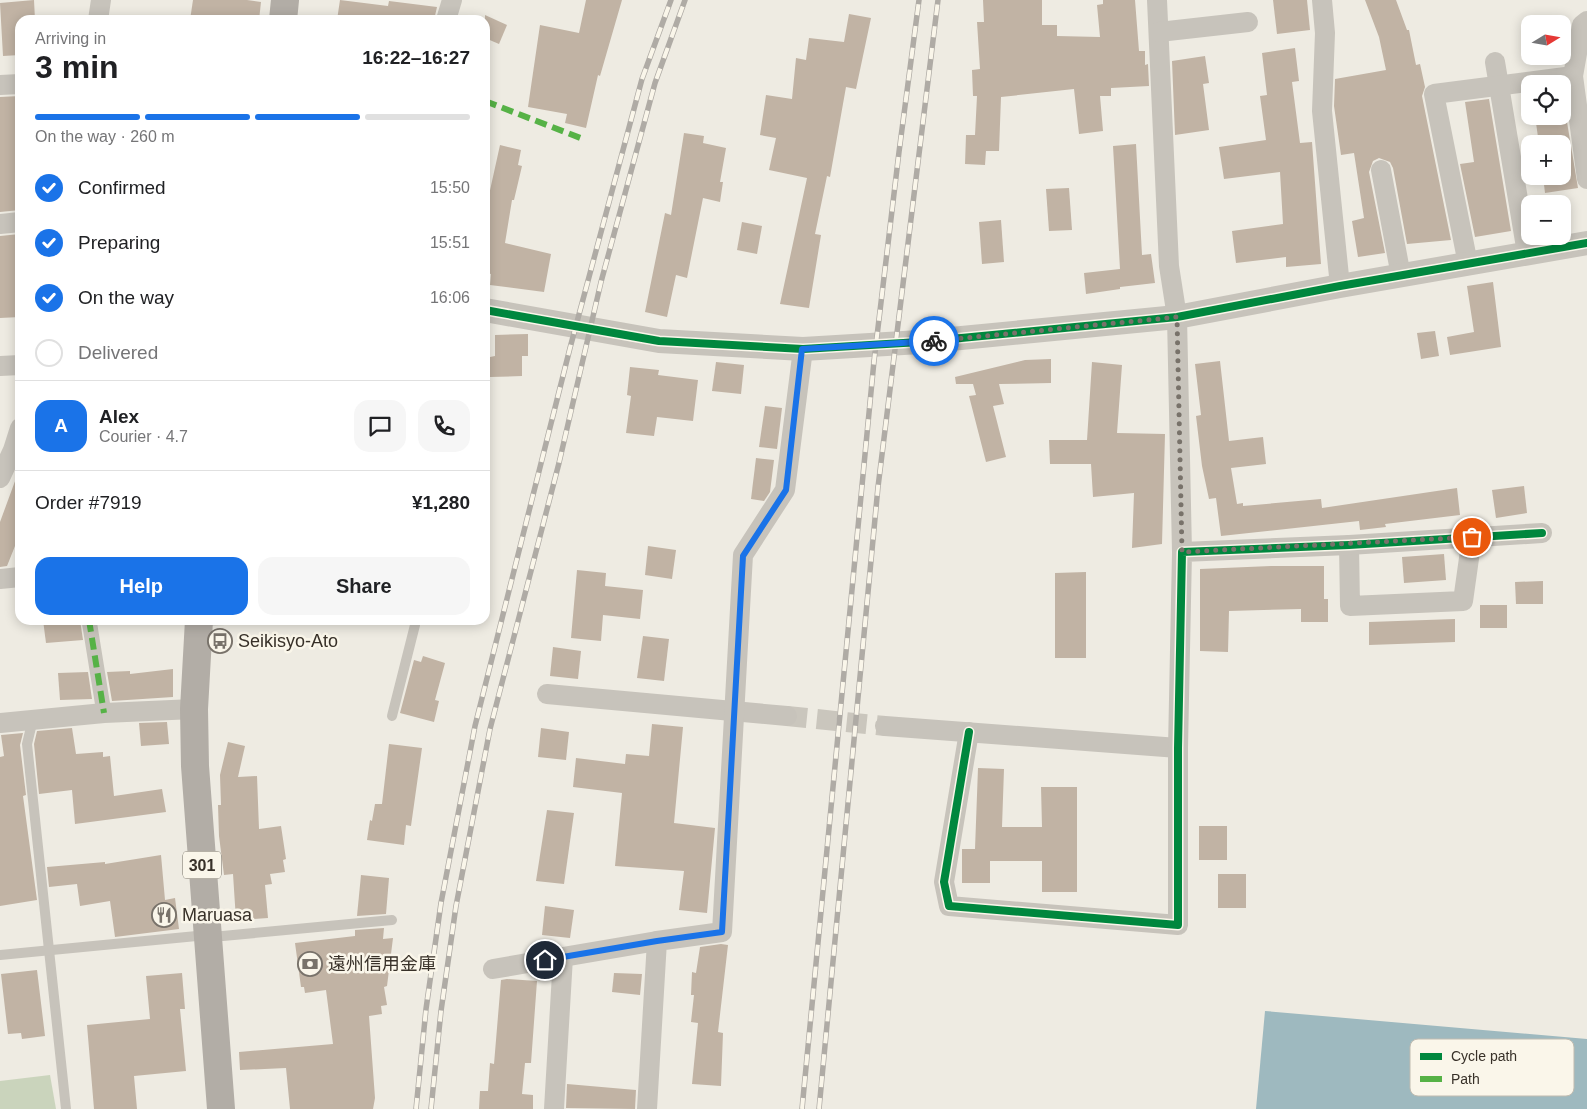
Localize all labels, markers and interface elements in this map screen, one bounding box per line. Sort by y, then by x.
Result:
north arrow [1521,15,1571,65]
map controls [1521,15,1571,245]
text: Arriving in [35,30,106,47]
text: 16:22–16:27 [362,47,470,68]
text: 3 min [35,49,119,85]
button: locate [1521,75,1571,125]
text: On the way · 260 m [35,128,175,145]
button: + [1521,135,1571,185]
icon: check [35,174,63,202]
text: Confirmed [78,177,166,198]
text: 15:50 [430,179,470,196]
button: − [1521,195,1571,245]
icon: check [35,229,63,257]
text: Preparing [78,232,160,253]
text: 15:51 [430,234,470,251]
icon: check [35,284,63,312]
text: On the way [78,287,174,308]
text: 16:06 [430,289,470,306]
courier [909,316,959,366]
icon: bike [920,327,948,355]
text: Delivered [78,342,158,363]
button: chat [354,400,406,452]
button: phone [418,400,470,452]
text: Alex [99,406,139,427]
text: A [54,415,68,436]
text: Courier · 4.7 [99,428,188,445]
text: Order #7919 [35,492,142,513]
text: ¥1,280 [412,492,470,513]
pin [1451,516,1493,558]
icon: bag [1458,523,1486,551]
button: Help [35,557,248,615]
button: Share [258,557,470,615]
bus stop icon: Seikisyo-Ato [207,628,233,654]
place label: Seikisyo-Ato [238,631,338,651]
road number: 301 [183,852,221,878]
restaurant icon: Maruasa [151,902,177,928]
place label: Maruasa [182,905,253,925]
pin [524,939,566,981]
icon: home [531,946,559,974]
bank icon: 遠州信用金庫 [297,951,323,977]
place label: 遠州信用金庫 [328,954,436,974]
legend [1410,1039,1574,1096]
text: Cycle path [1451,1048,1517,1064]
text: Path [1451,1071,1480,1087]

